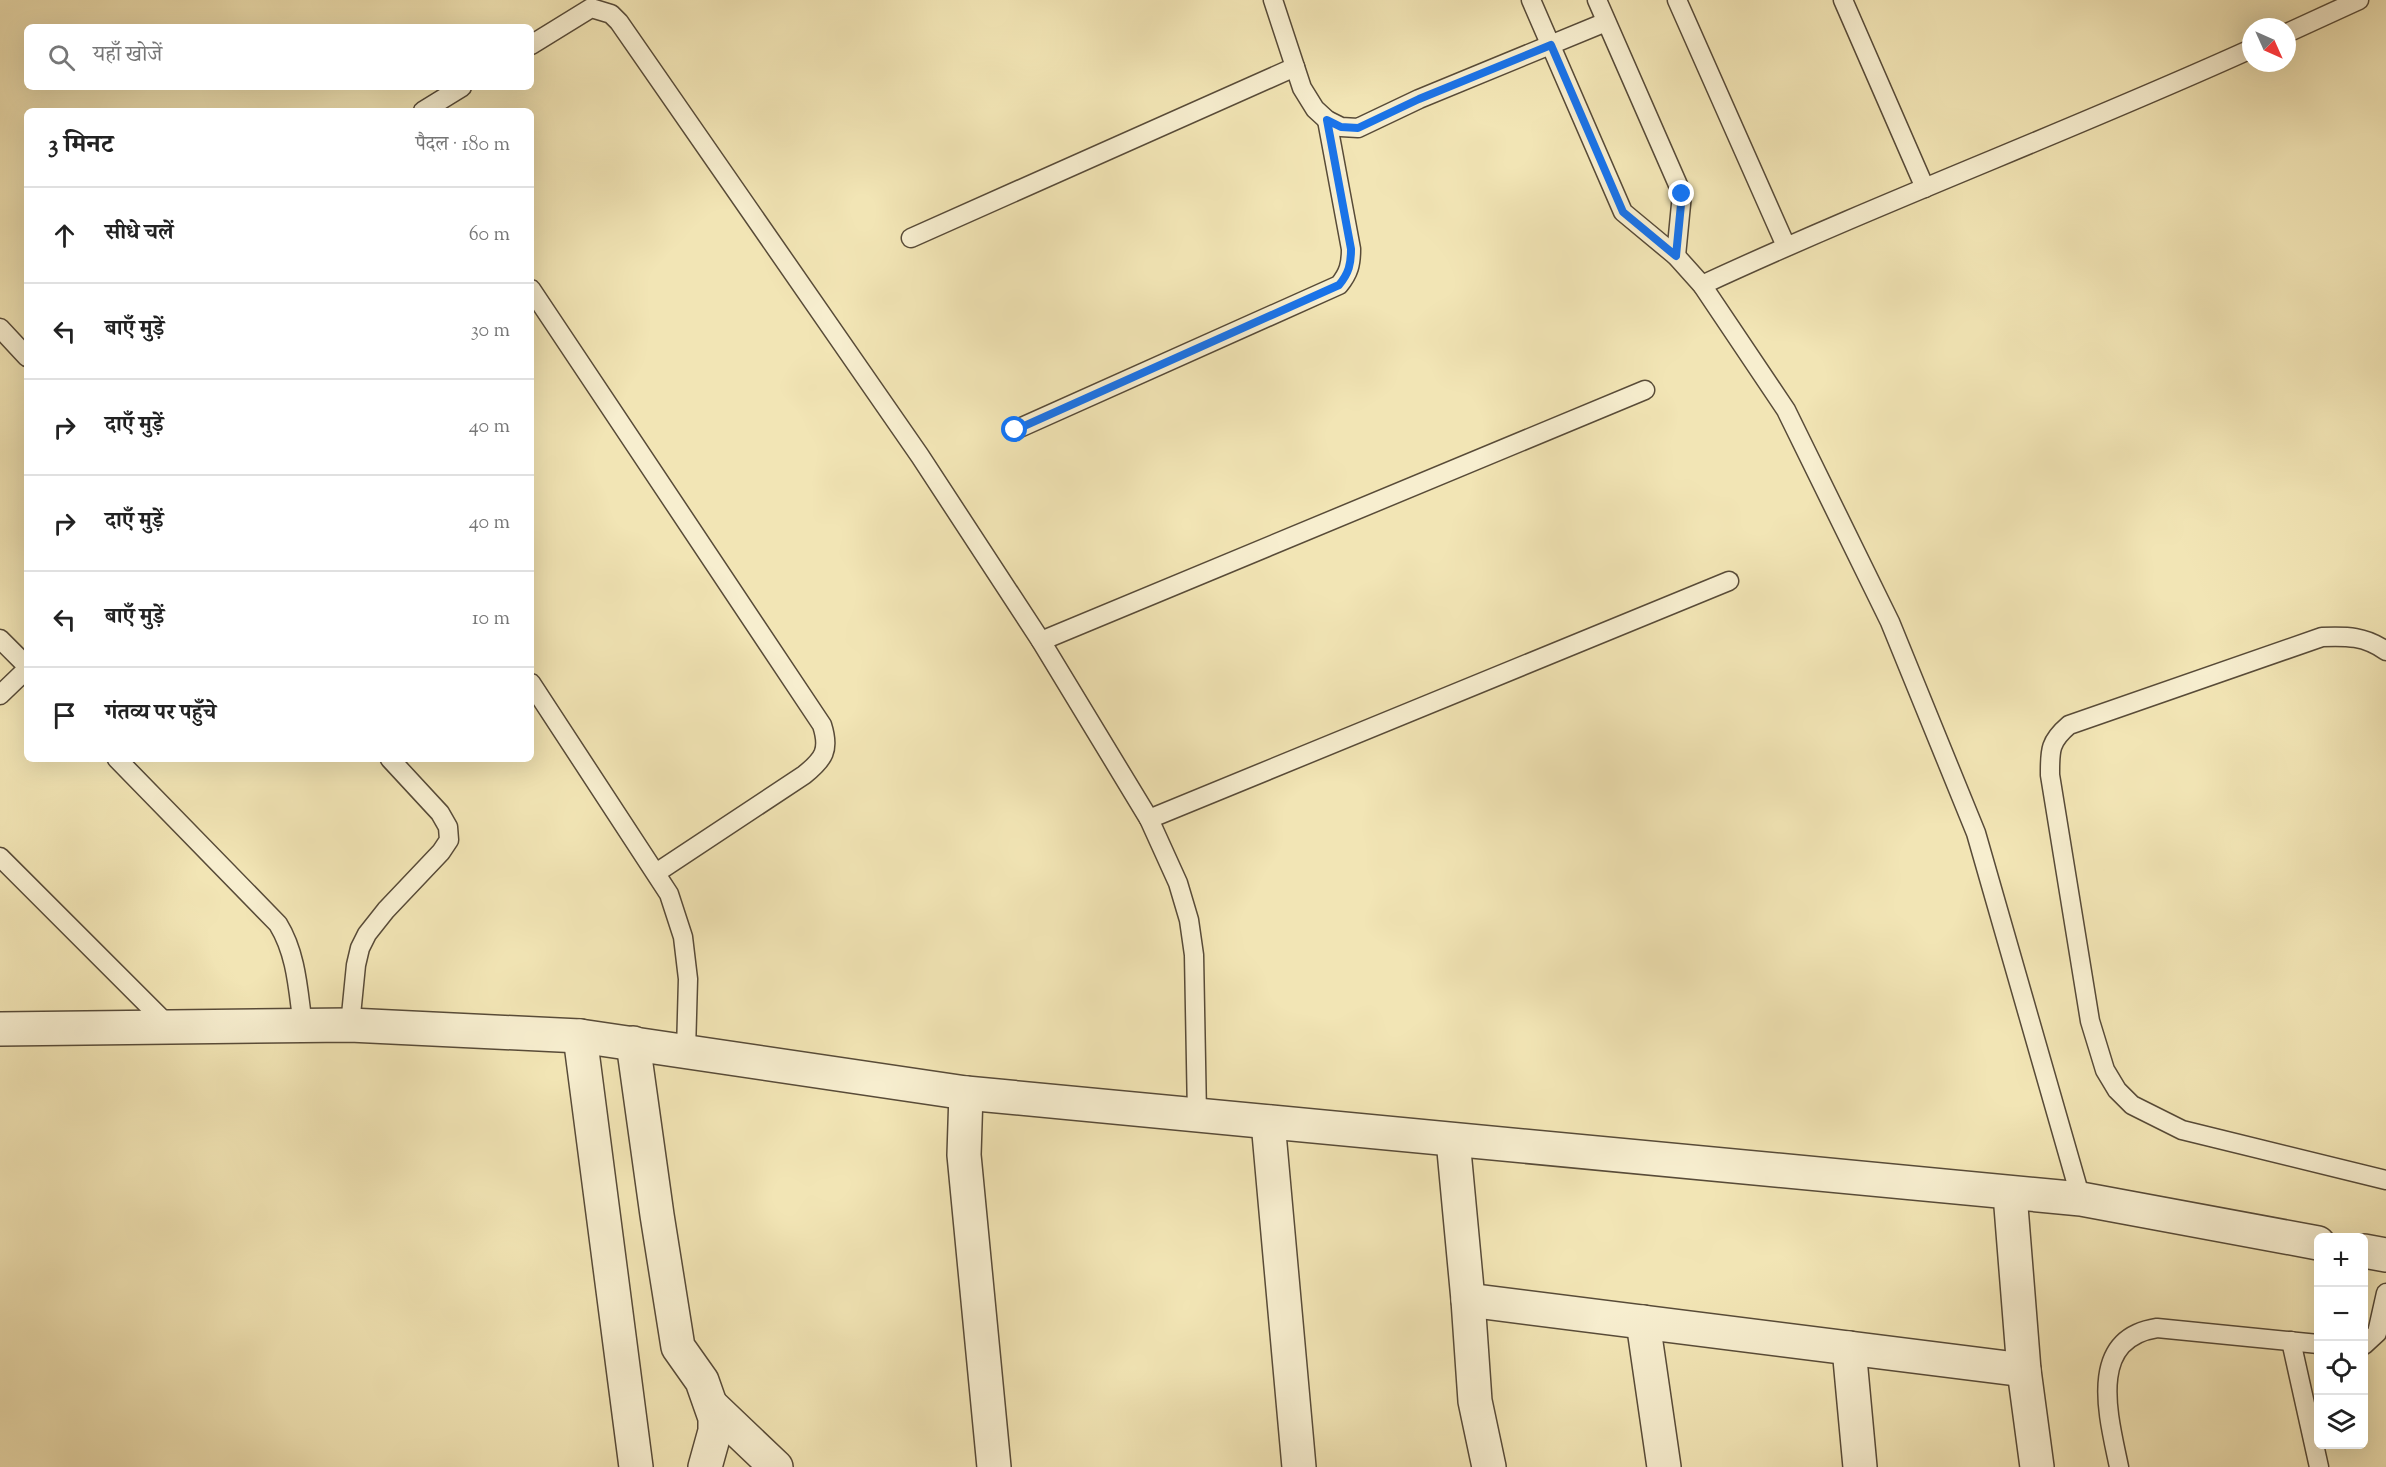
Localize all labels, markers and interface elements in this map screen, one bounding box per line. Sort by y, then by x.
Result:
north arrow [2242,18,2296,72]
search box [24,24,534,90]
text: यहाँ खोजें [93,40,162,72]
icon: search [45,41,78,74]
text: 3 मिनट [48,127,113,164]
text: पैदल · 180 m [416,131,510,160]
route end [1668,180,1694,206]
text: सीधे चलें [105,218,174,250]
icon: ahead [48,219,81,252]
text: 60 m [469,221,510,250]
text: बाएँ मुड़ें [105,314,164,346]
icon: left [48,315,81,348]
text: 30 m [471,317,510,346]
text: दाएँ मुड़ें [105,410,164,442]
icon: right [48,411,81,444]
text: 40 m [469,413,510,442]
route start [1001,416,1027,442]
text: दाएँ मुड़ें [105,506,164,538]
icon: right [48,507,81,540]
text: 40 m [469,509,510,538]
text: बाएँ मुड़ें [105,602,164,634]
icon: left [48,603,81,636]
text: 10 m [472,605,510,634]
text: गंतव्य पर पहुँचे [105,698,216,730]
icon: arrive [48,699,81,732]
map controls [2314,1233,2368,1449]
button: + [2314,1233,2368,1287]
button: − [2314,1287,2368,1341]
button: locate [2314,1341,2368,1395]
button: layers [2314,1395,2368,1449]

